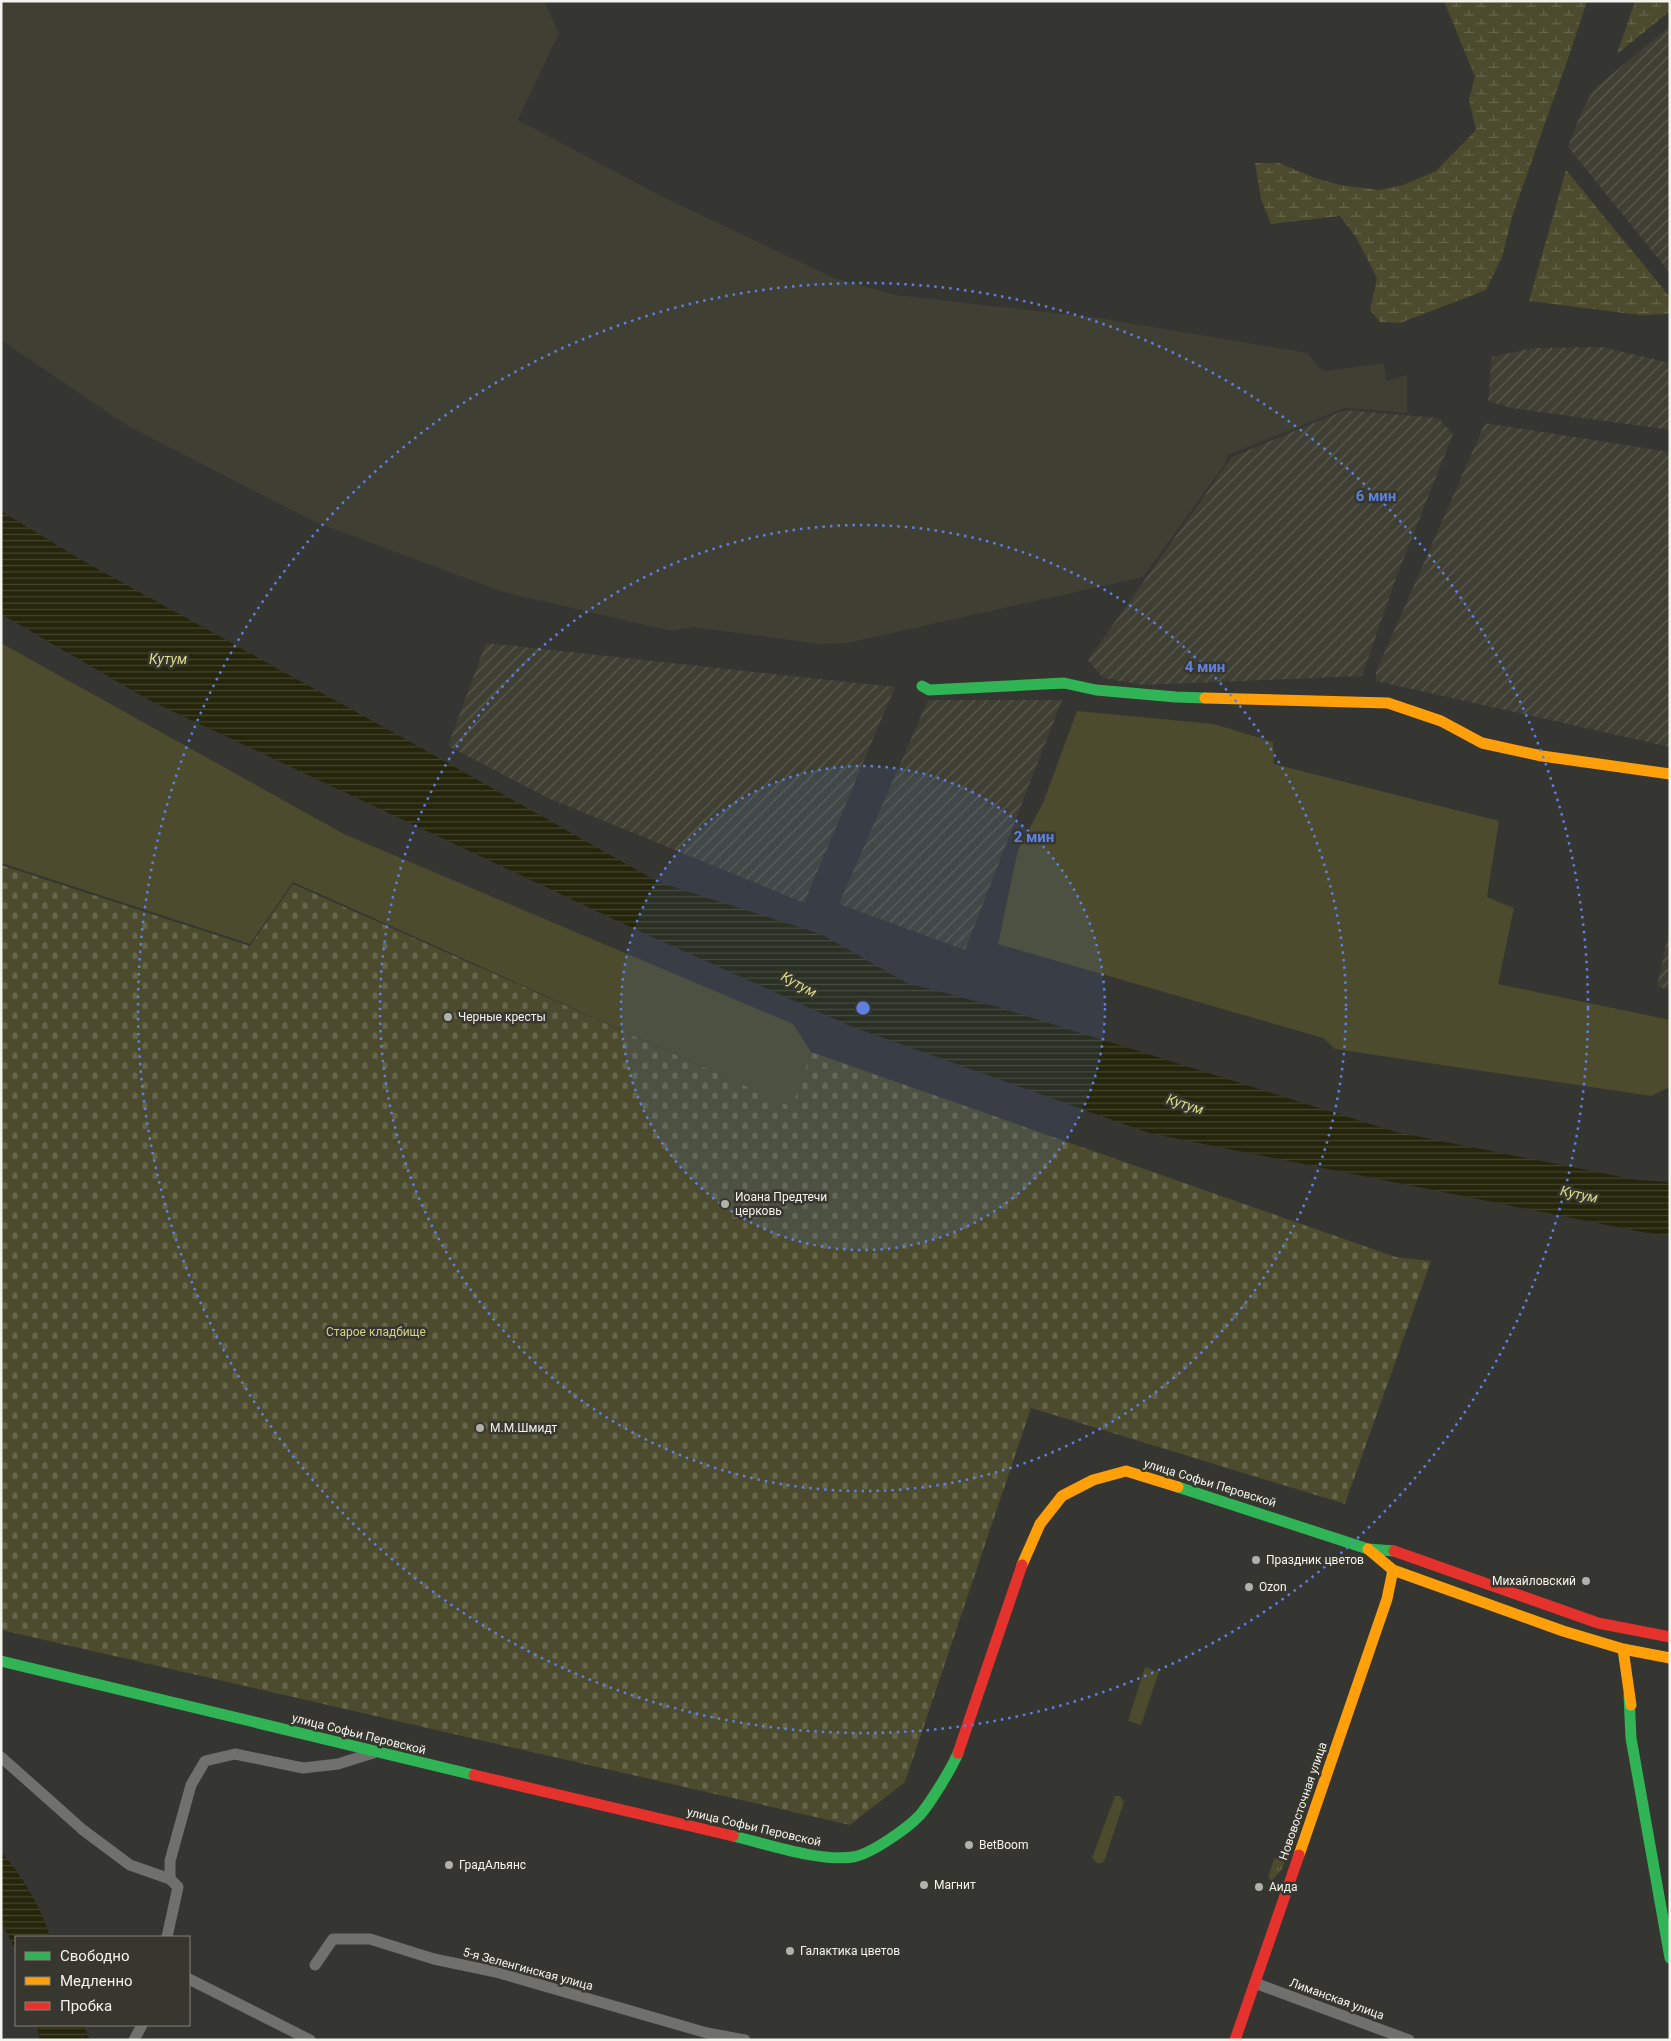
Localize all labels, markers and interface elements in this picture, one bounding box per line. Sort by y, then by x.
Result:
text: 6 мин [1356,487,1396,505]
water label: Кутум [149,651,187,667]
text: 4 мин [1185,658,1225,676]
text: 2 мин [1014,828,1054,846]
water label: Кутум [779,968,819,1000]
centre of rings [854,999,872,1017]
place label: Черные кресты [458,1010,546,1024]
marker: Черные кресты [442,1011,454,1023]
water label: Кутум [1164,1091,1206,1117]
water label: Кутум [1559,1182,1599,1206]
place label: Иоана Предтечи церковь [735,1190,827,1218]
marker: Иоана Предтечи церковь [719,1198,731,1210]
park label: Старое кладбище [326,1325,426,1339]
place label: М.М.Шмидт [490,1421,558,1435]
marker: М.М.Шмидт [474,1422,486,1434]
street label: улица Софьи Перовской [1142,1456,1278,1510]
place label: Праздник цветов [1266,1553,1364,1567]
marker: Праздник цветов [1250,1554,1262,1566]
place label: Михайловский [1492,1574,1576,1588]
marker: Михайловский [1580,1575,1592,1587]
place label: Ozon [1259,1580,1287,1594]
marker: Ozon [1243,1581,1255,1593]
street label: улица Софьи Перовской [291,1711,427,1757]
street label: Нововосточная улица [1276,1740,1330,1862]
street label: улица Софьи Перовской [685,1805,823,1849]
place label: BetBoom [979,1838,1028,1852]
marker: BetBoom [963,1839,975,1851]
place label: ГрадАльянс [459,1858,526,1872]
marker: ГрадАльянс [443,1859,455,1871]
place label: Магнит [934,1878,976,1892]
marker: Магнит [918,1879,930,1891]
place label: Аида [1269,1880,1298,1894]
marker: Аида [1253,1881,1265,1893]
legend [15,1936,190,2026]
place label: Галактика цветов [800,1944,900,1958]
street label: 5-я Зеленгинская улица [461,1945,595,1993]
marker: Галактика цветов [784,1945,796,1957]
text: Свободно [60,1947,129,1965]
text: Медленно [60,1972,133,1990]
street label: Лиманская улица [1288,1975,1386,2023]
text: Пробка [60,1997,112,2015]

